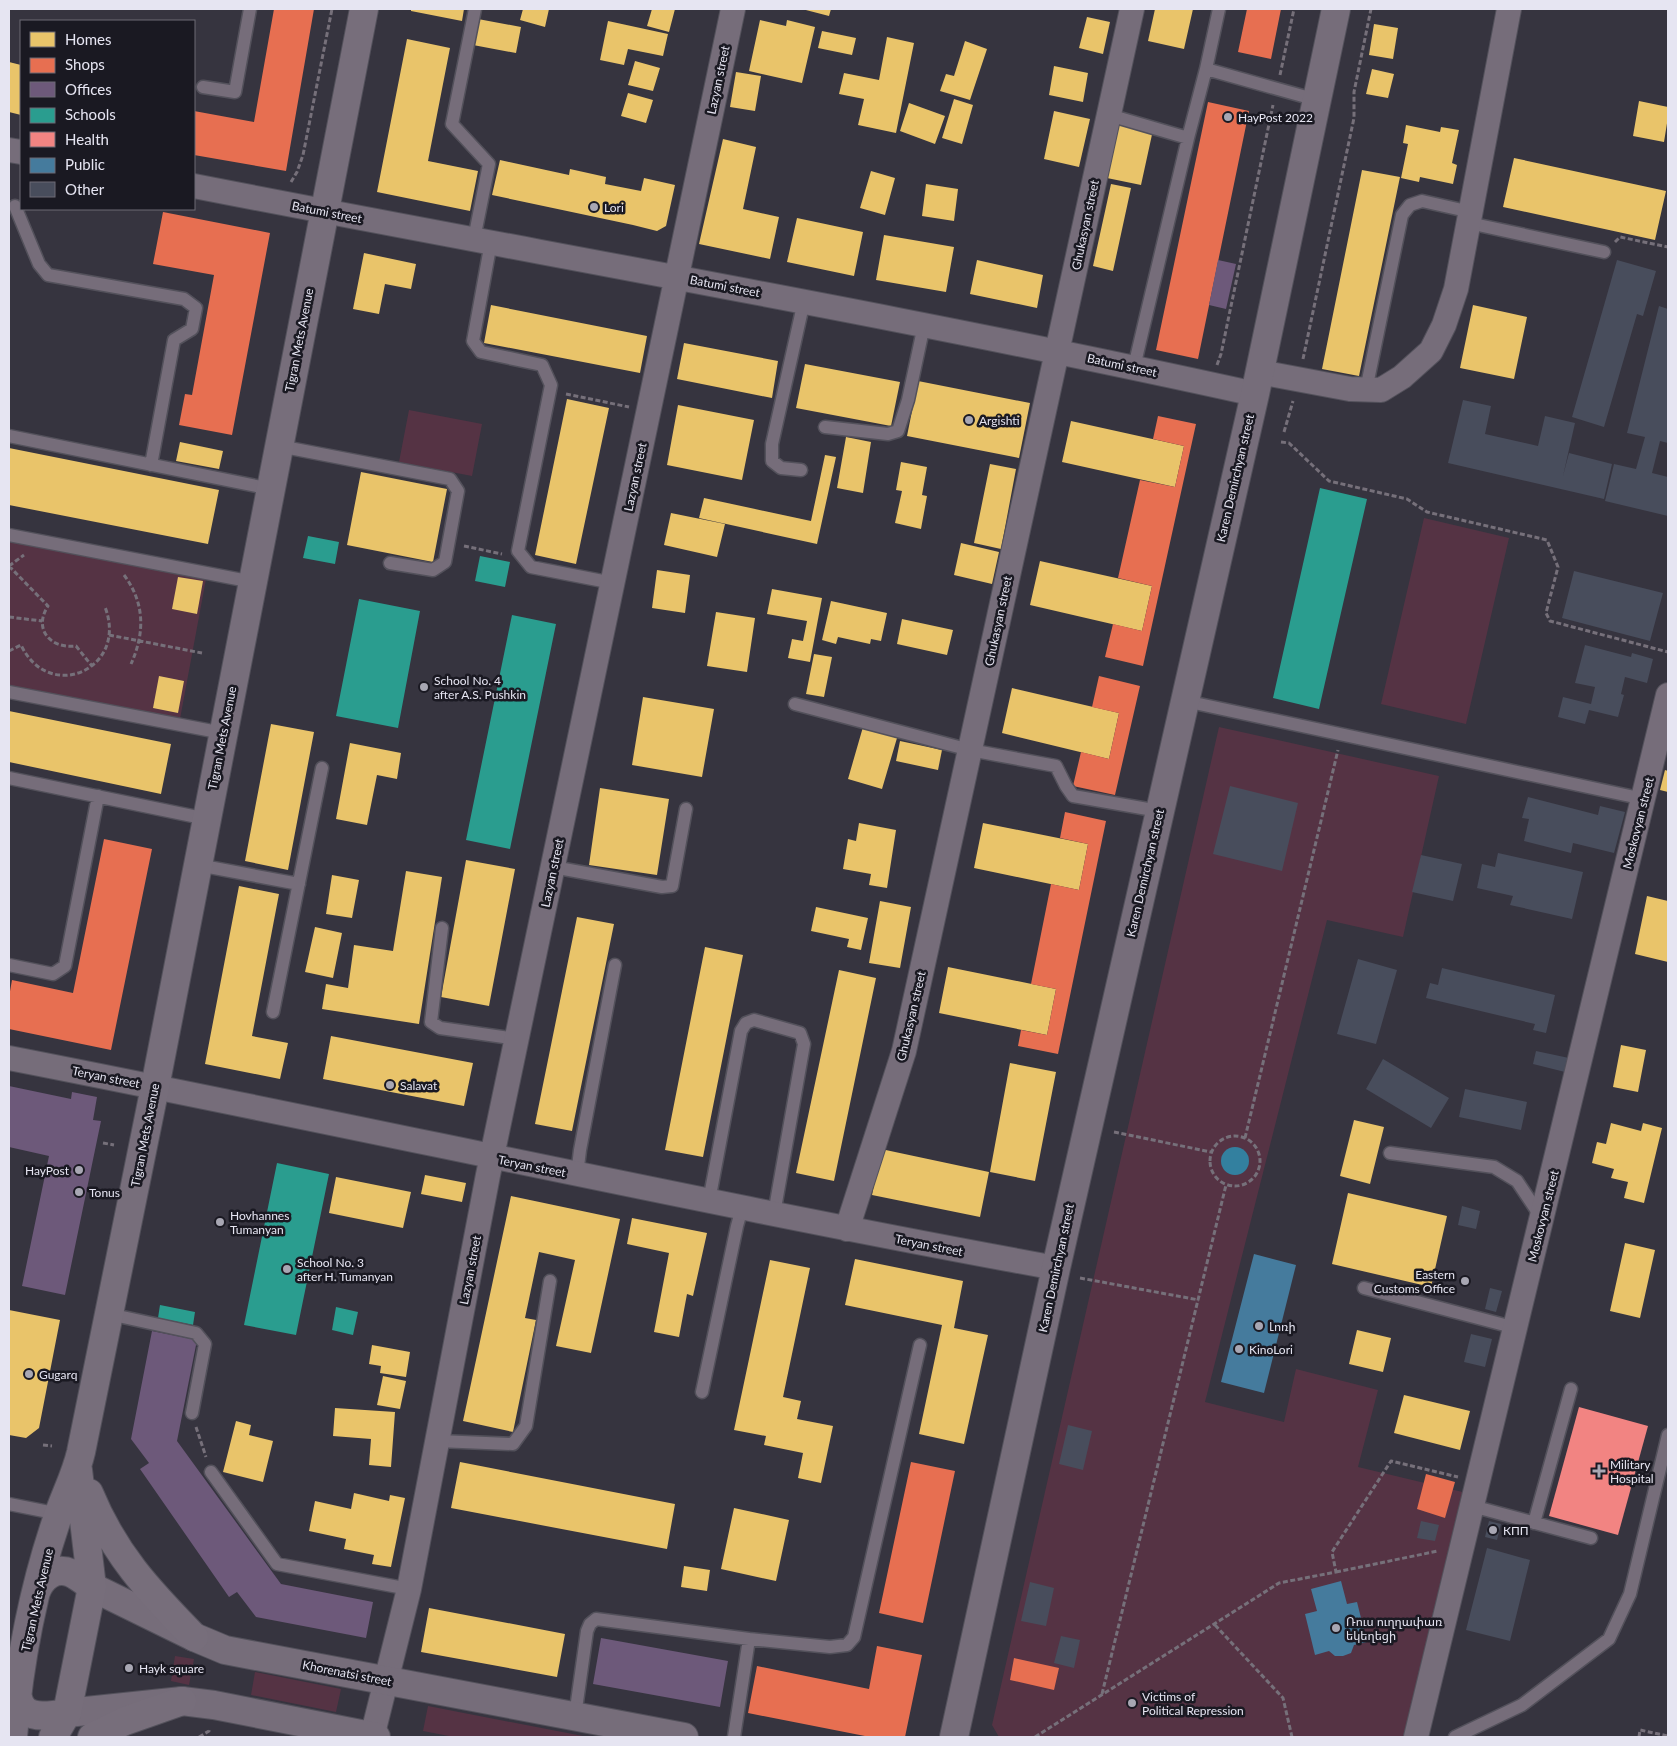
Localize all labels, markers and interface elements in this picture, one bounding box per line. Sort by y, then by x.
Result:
legend [20,20,195,210]
text: Homes [65,30,111,48]
street label: Lazyan street [703,44,733,116]
text: Shops [65,55,105,73]
text: Offices [65,80,112,98]
text: Schools [65,105,116,123]
place label: HayPost 2022 [1238,110,1313,125]
marker: HayPost 2022 [1222,111,1234,123]
text: Health [65,130,109,148]
text: Public [65,155,105,173]
street label: Ghukasyan street [1068,178,1102,271]
text: Other [65,180,105,198]
street label: Batumi street [291,198,364,226]
place label: Lori [604,200,624,215]
marker: Lori [588,201,600,213]
street label: Batumi street [689,272,762,300]
street label: Tigran Mets Avenue [282,287,316,393]
street label: Batumi street [1086,350,1159,380]
street label: Karen Demirchyan street [1213,412,1257,544]
place label: Argishti [979,413,1020,428]
marker: Argishti [963,414,975,426]
street label: Lazyan street [620,441,650,513]
street label: Ghukasyan street [981,574,1015,667]
place label: School No. 4 after A.S. Pushkin [434,673,526,702]
marker: School No. 4 after A.S. Pushkin [418,681,430,693]
street label: Tigran Mets Avenue [205,685,239,791]
street label: Moskovyan street [1619,775,1657,870]
street label: Karen Demirchyan street [1123,807,1167,939]
street label: Lazyan street [537,837,567,909]
street label: Ghukasyan street [893,969,929,1062]
street label: Teryan street [71,1063,142,1091]
place label: Salavat [400,1078,438,1093]
marker: Salavat [384,1079,396,1091]
street label: Tigran Mets Avenue [128,1082,162,1188]
street label: Teryan street [497,1152,568,1180]
place label: HayPost [25,1163,70,1178]
marker: HayPost [73,1164,85,1176]
street label: Moskovyan street [1524,1168,1562,1263]
place label: Tonus [89,1185,120,1200]
marker: Tonus [73,1186,85,1198]
street label: Karen Demirchyan street [1035,1202,1077,1334]
place label: Hovhannes Tumanyan [230,1208,289,1237]
marker: Hovhannes Tumanyan [214,1216,226,1228]
street label: Teryan street [894,1231,965,1259]
street label: Lazyan street [456,1234,484,1306]
place label: School No. 3 after H. Tumanyan [297,1255,393,1284]
marker: School No. 3 after H. Tumanyan [281,1263,293,1275]
place label: Eastern Customs Office [1374,1267,1455,1296]
marker: Eastern Customs Office [1459,1275,1471,1287]
place label: Լոռի [1269,1319,1296,1334]
marker: Լոռի [1253,1320,1265,1332]
place label: KinoLori [1249,1342,1293,1357]
marker: KinoLori [1233,1343,1245,1355]
place label: Gugarq [39,1367,77,1382]
marker: Gugarq [23,1368,35,1380]
place label: Military Hospital [1610,1457,1654,1486]
marker: Military Hospital [1592,1464,1606,1478]
place label: КПП [1503,1523,1529,1538]
marker: КПП [1487,1524,1499,1536]
street label: Tigran Mets Avenue [18,1547,56,1653]
place label: Ռուս ուղղափառ եկեղեցի [1346,1614,1443,1643]
marker: Ռուս ուղղափառ եկեղեցի [1330,1622,1342,1634]
street label: Khorenatsi street [301,1657,394,1689]
place label: Hayk square [139,1661,204,1676]
marker: Hayk square [123,1662,135,1674]
place label: Victims of Political Repression [1142,1689,1244,1718]
marker: Victims of Political Repression [1126,1697,1138,1709]

